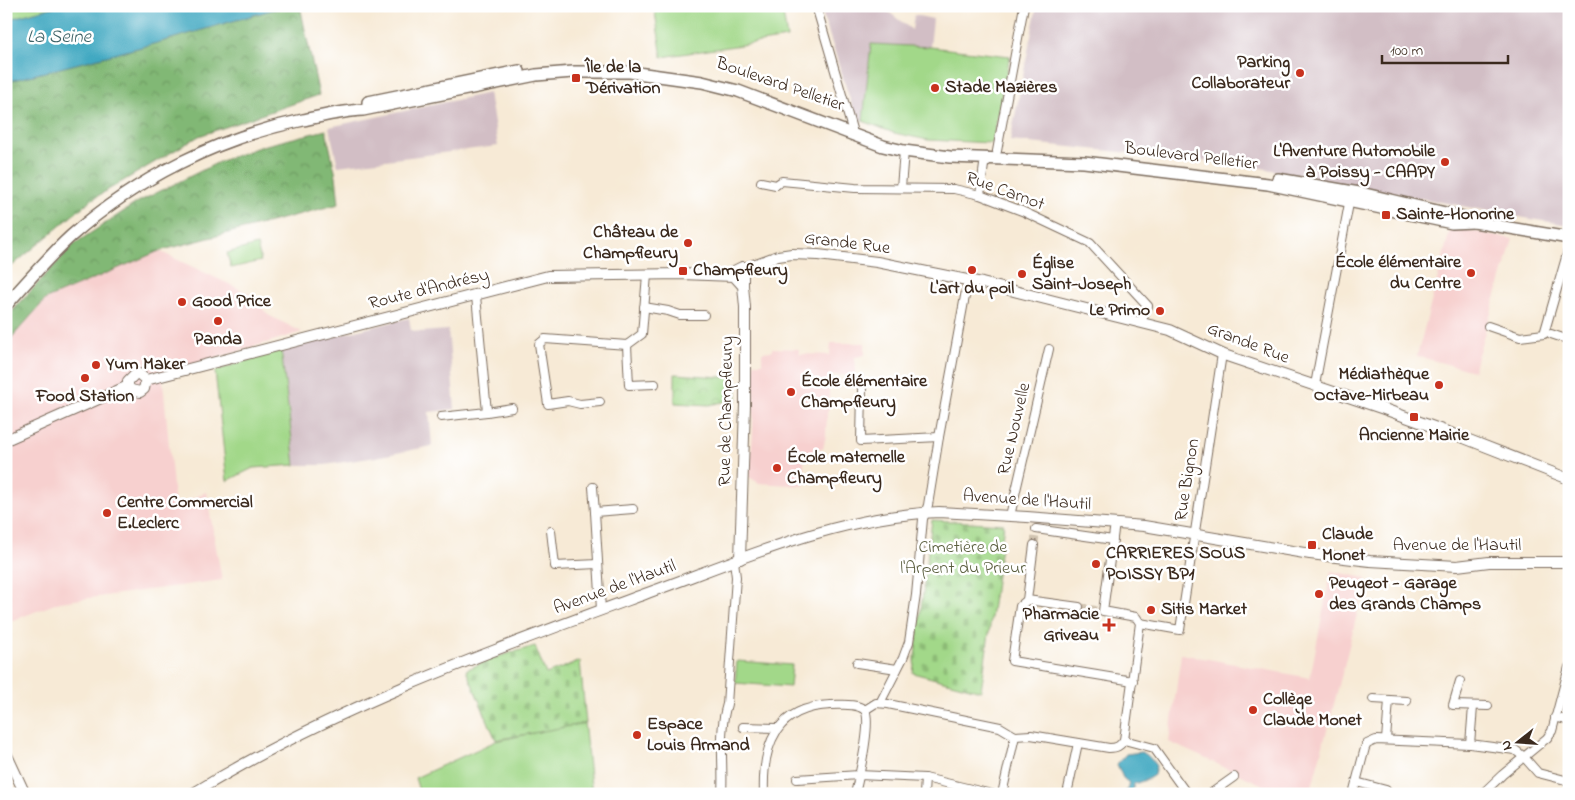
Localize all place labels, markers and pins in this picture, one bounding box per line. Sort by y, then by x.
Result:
place label: Parking Collaborateur [1191,50,1290,97]
place label: Île de la Dérivation [584,55,660,102]
marker: Parking Collaborateur [1294,67,1306,79]
marker: Île de la Dérivation [570,72,582,84]
place label: Stade Mazières [945,75,1057,101]
marker: Stade Mazières [929,82,941,94]
place label: L'Aventure Automobile à Poissy - CAAPY [1273,139,1436,187]
marker: L'Aventure Automobile à Poissy - CAAPY [1439,156,1451,168]
place label: Sainte-Honorine [1396,202,1515,228]
marker: Sainte-Honorine [1380,209,1392,221]
place label: Château de Champfleury [583,220,679,268]
marker: Château de Champfleury [682,237,694,249]
place label: École élémentaire du Centre [1335,250,1462,297]
place label: Église Saint-Joseph [1032,251,1132,298]
place label: Champfleury [693,258,788,285]
marker: L'art du poil [966,264,978,276]
marker: Champfleury [677,265,689,277]
marker: École élémentaire du Centre [1465,267,1477,279]
marker: Église Saint-Joseph [1016,268,1028,280]
place label: L'art du poil [930,276,1014,302]
place label: Good Price [192,289,272,315]
marker: Good Price [176,296,188,308]
place label: Le Primo [1089,298,1150,324]
marker: Le Primo [1154,305,1166,317]
marker: Panda [212,315,224,327]
place label: Panda [194,327,242,353]
place label: Yum Maker [105,352,186,378]
marker: Yum Maker [90,359,102,371]
place label: Médiathèque Octave-Mirbeau [1314,362,1430,409]
place label: École élémentaire Champfleury [801,369,928,417]
marker: Food Station [79,372,91,384]
marker: Médiathèque Octave-Mirbeau [1433,379,1445,391]
place label: Food Station [35,384,134,410]
marker: École élémentaire Champfleury [785,386,797,398]
marker: Ancienne Mairie [1408,411,1420,423]
place label: Ancienne Mairie [1359,423,1470,449]
place label: École maternelle Champfleury [787,445,906,493]
marker: École maternelle Champfleury [771,462,783,474]
place label: Centre Commercial E.Leclerc [117,490,253,537]
marker: Centre Commercial E.Leclerc [101,507,113,519]
place label: Claude Monet [1322,522,1374,569]
marker: Claude Monet [1306,539,1318,551]
place label: CARRIERES SOUS POISSY BP1 [1106,541,1246,588]
marker: CARRIERES SOUS POISSY BP1 [1090,558,1102,570]
place label: Peugeot - Garage des Grands Champs [1329,571,1481,618]
marker: Peugeot - Garage des Grands Champs [1313,588,1325,600]
place label: Sitis Market [1161,597,1248,623]
place label: Pharmacie Griveau [1023,602,1100,649]
marker: Sitis Market [1145,604,1157,616]
marker: Pharmacie Griveau [1103,619,1115,631]
place label: Collège Claude Monet [1263,687,1363,734]
marker: Collège Claude Monet [1247,704,1259,716]
place label: Espace Louis Armand [647,712,750,759]
marker: Espace Louis Armand [631,729,643,741]

